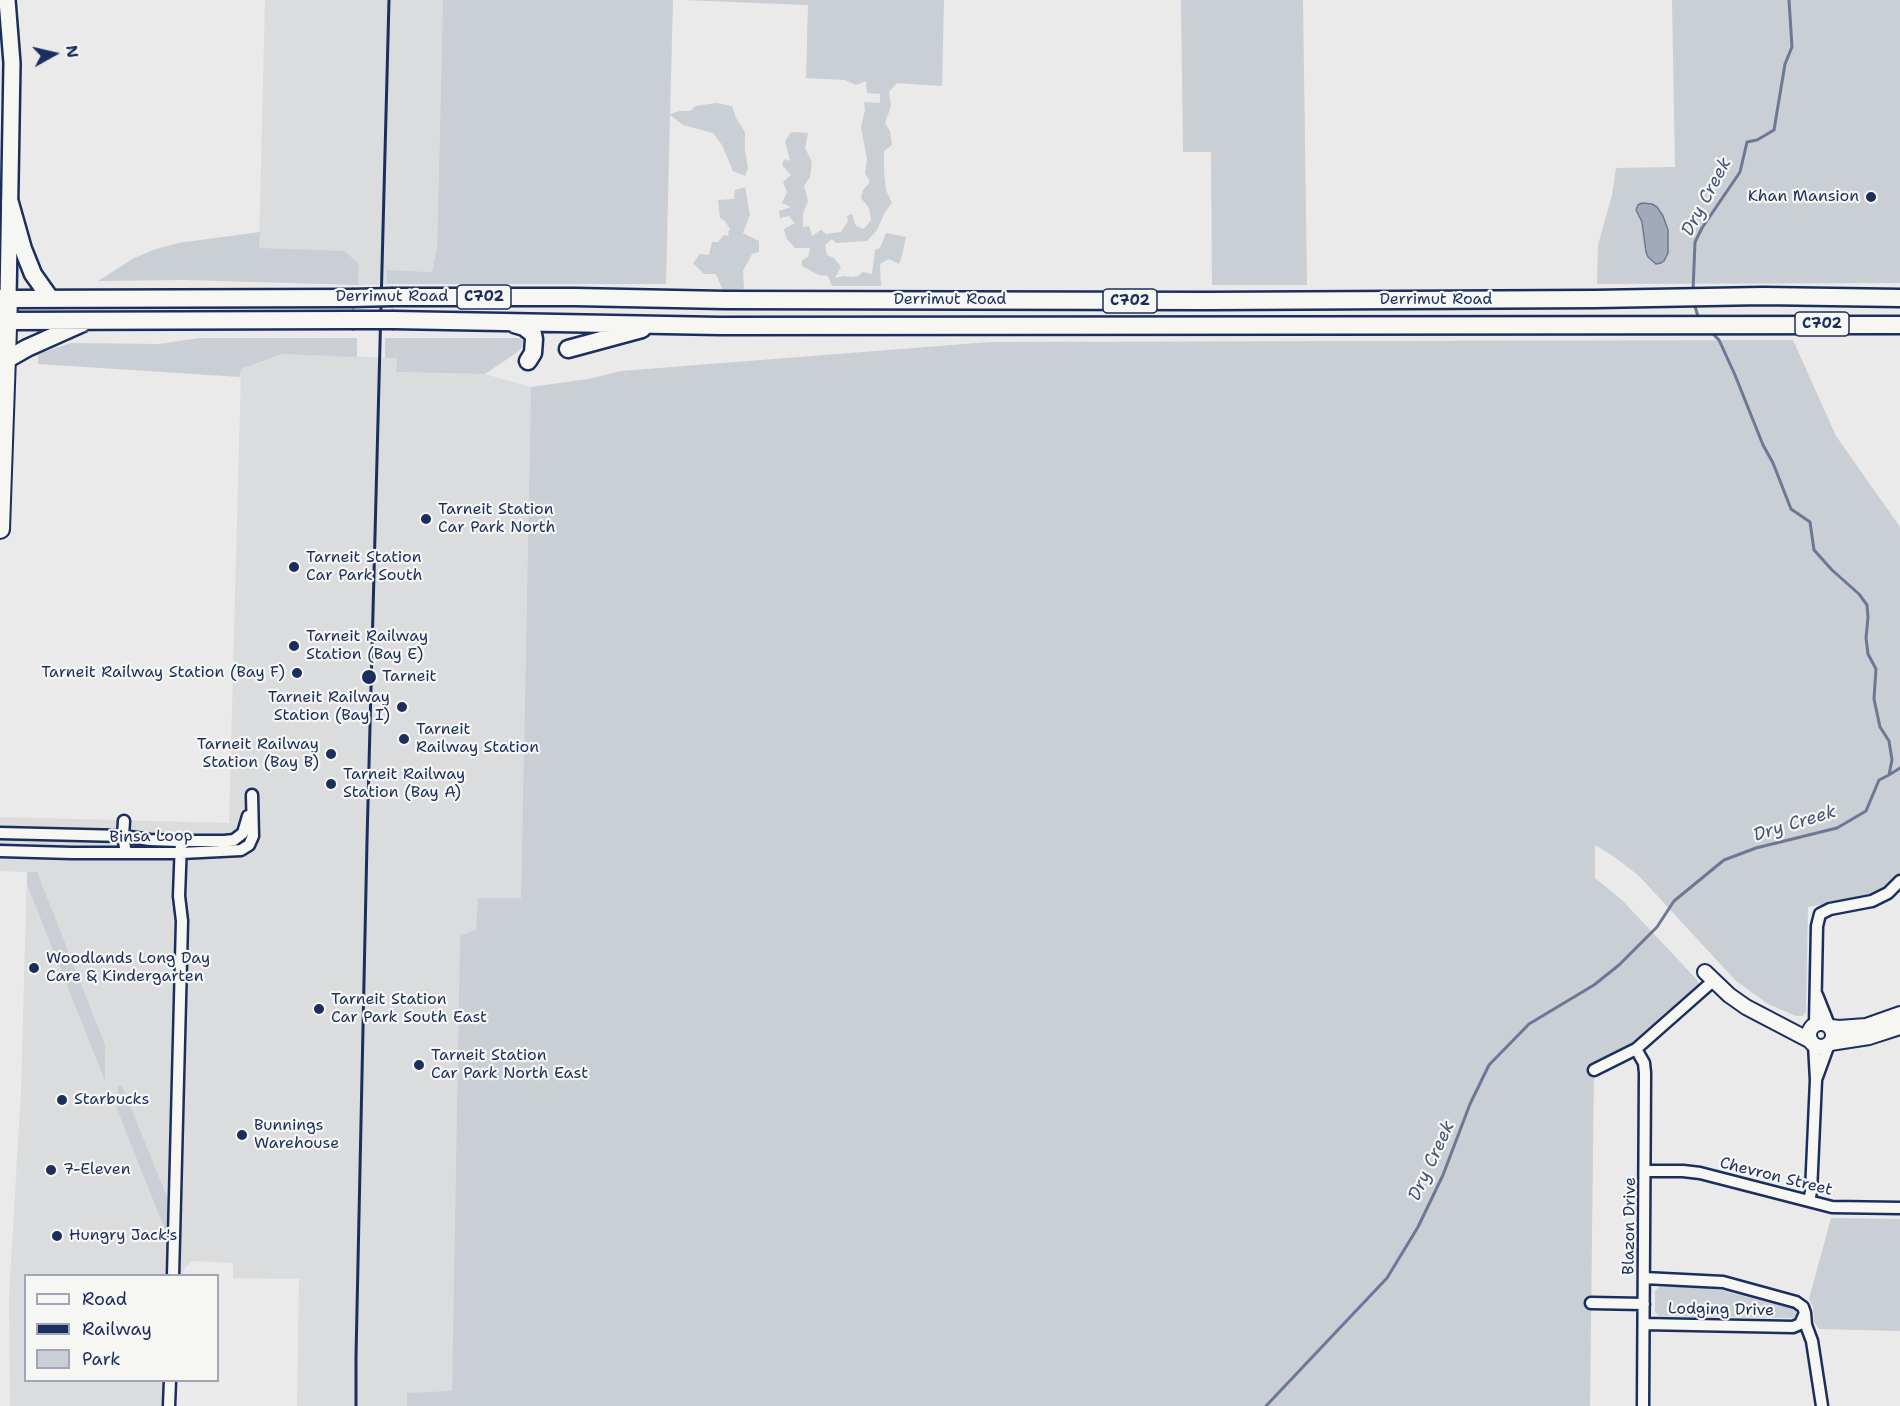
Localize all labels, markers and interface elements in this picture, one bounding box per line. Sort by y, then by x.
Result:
north arrow [24,24,84,84]
text: N [61,44,84,59]
water label: Dry Creek [1677,154,1737,240]
place label: Khan Mansion [1748,187,1859,207]
marker: Khan Mansion [1864,190,1878,204]
road number: C702 [457,285,511,309]
street label: Derrimut Road [336,287,448,307]
road number: C702 [1103,289,1157,313]
street label: Derrimut Road [894,290,1006,310]
street label: Derrimut Road [1380,290,1492,310]
road number: C702 [1795,312,1849,336]
place label: Tarneit Station Car Park North [438,500,555,538]
marker: Tarneit Station Car Park North [419,512,433,526]
place label: Tarneit Station Car Park South [306,548,422,586]
marker: Tarneit Station Car Park South [287,560,301,574]
place label: Tarneit Railway Station (Bay E) [306,627,428,665]
marker: Tarneit Railway Station (Bay E) [287,639,301,653]
place label: Tarneit Railway Station (Bay F) [41,663,285,683]
marker: Tarneit Railway Station (Bay F) [290,666,304,680]
place label: Tarneit [382,667,437,687]
marker: Tarneit [360,668,378,686]
place label: Tarneit Railway Station (Bay I) [268,688,390,726]
marker: Tarneit Railway Station (Bay I) [395,700,409,714]
place label: Tarneit Railway Station [416,720,539,758]
marker: Tarneit Railway Station [397,732,411,746]
place label: Tarneit Railway Station (Bay B) [197,735,319,773]
marker: Tarneit Railway Station (Bay B) [324,747,338,761]
place label: Tarneit Railway Station (Bay A) [343,765,465,803]
marker: Tarneit Railway Station (Bay A) [324,777,338,791]
water label: Dry Creek [1751,801,1839,847]
street label: Binsa Loop [109,827,193,847]
place label: Woodlands Long Day Care & Kindergarten [46,949,210,987]
marker: Woodlands Long Day Care & Kindergarten [27,961,41,975]
place label: Tarneit Station Car Park South East [331,990,487,1028]
marker: Tarneit Station Car Park South East [312,1002,326,1016]
place label: Tarneit Station Car Park North East [431,1046,588,1084]
marker: Tarneit Station Car Park North East [412,1058,426,1072]
place label: Starbucks [74,1090,149,1110]
marker: Starbucks [55,1093,69,1107]
place label: Bunnings Warehouse [254,1116,339,1154]
water label: Dry Creek [1404,1118,1460,1204]
marker: Bunnings Warehouse [235,1128,249,1142]
street label: Chevron Street [1718,1154,1834,1200]
place label: 7-Eleven [63,1160,130,1180]
marker: 7-Eleven [44,1163,58,1177]
street label: Blazon Drive [1620,1177,1640,1275]
place label: Hungry Jack's [69,1226,178,1246]
marker: Hungry Jack's [50,1229,64,1243]
legend [24,1274,219,1382]
text: Road [82,1287,127,1311]
street label: Lodging Drive [1668,1299,1774,1321]
text: Railway [82,1317,152,1341]
text: Park [82,1347,121,1371]

